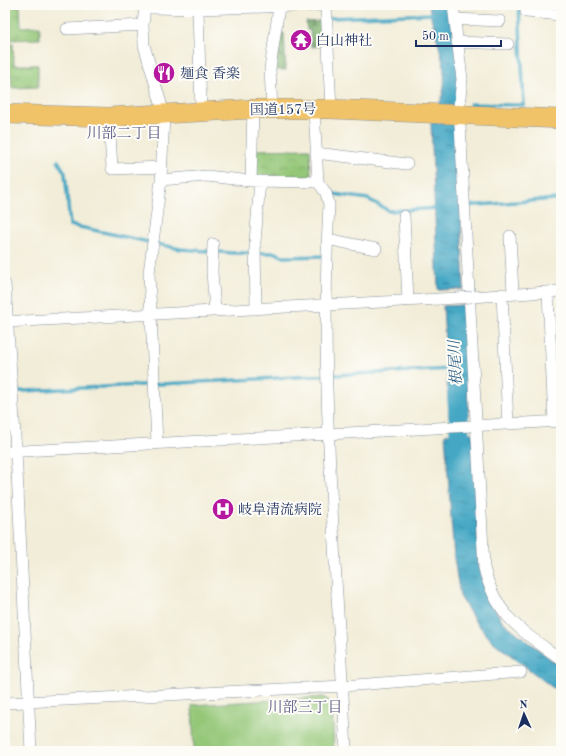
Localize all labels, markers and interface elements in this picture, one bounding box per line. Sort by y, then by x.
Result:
scale bar [416,22,501,48]
temple icon: 白山神社 [288,27,314,53]
text: 50 m [422,30,449,43]
place label: 白山神社 [316,33,372,48]
restaurant icon: 麺食 香楽 [151,60,177,86]
place label: 麺食 香楽 [180,66,240,81]
street label: 国道157号 [250,101,316,118]
district label: 川部二丁目 [86,125,162,142]
water label: 根尾川 [446,338,465,386]
hospital icon: 岐阜清流病院 [210,496,236,522]
place label: 岐阜清流病院 [238,502,322,517]
north arrow [504,694,544,734]
district label: 川部三丁目 [267,699,343,716]
text: N [519,700,529,711]

